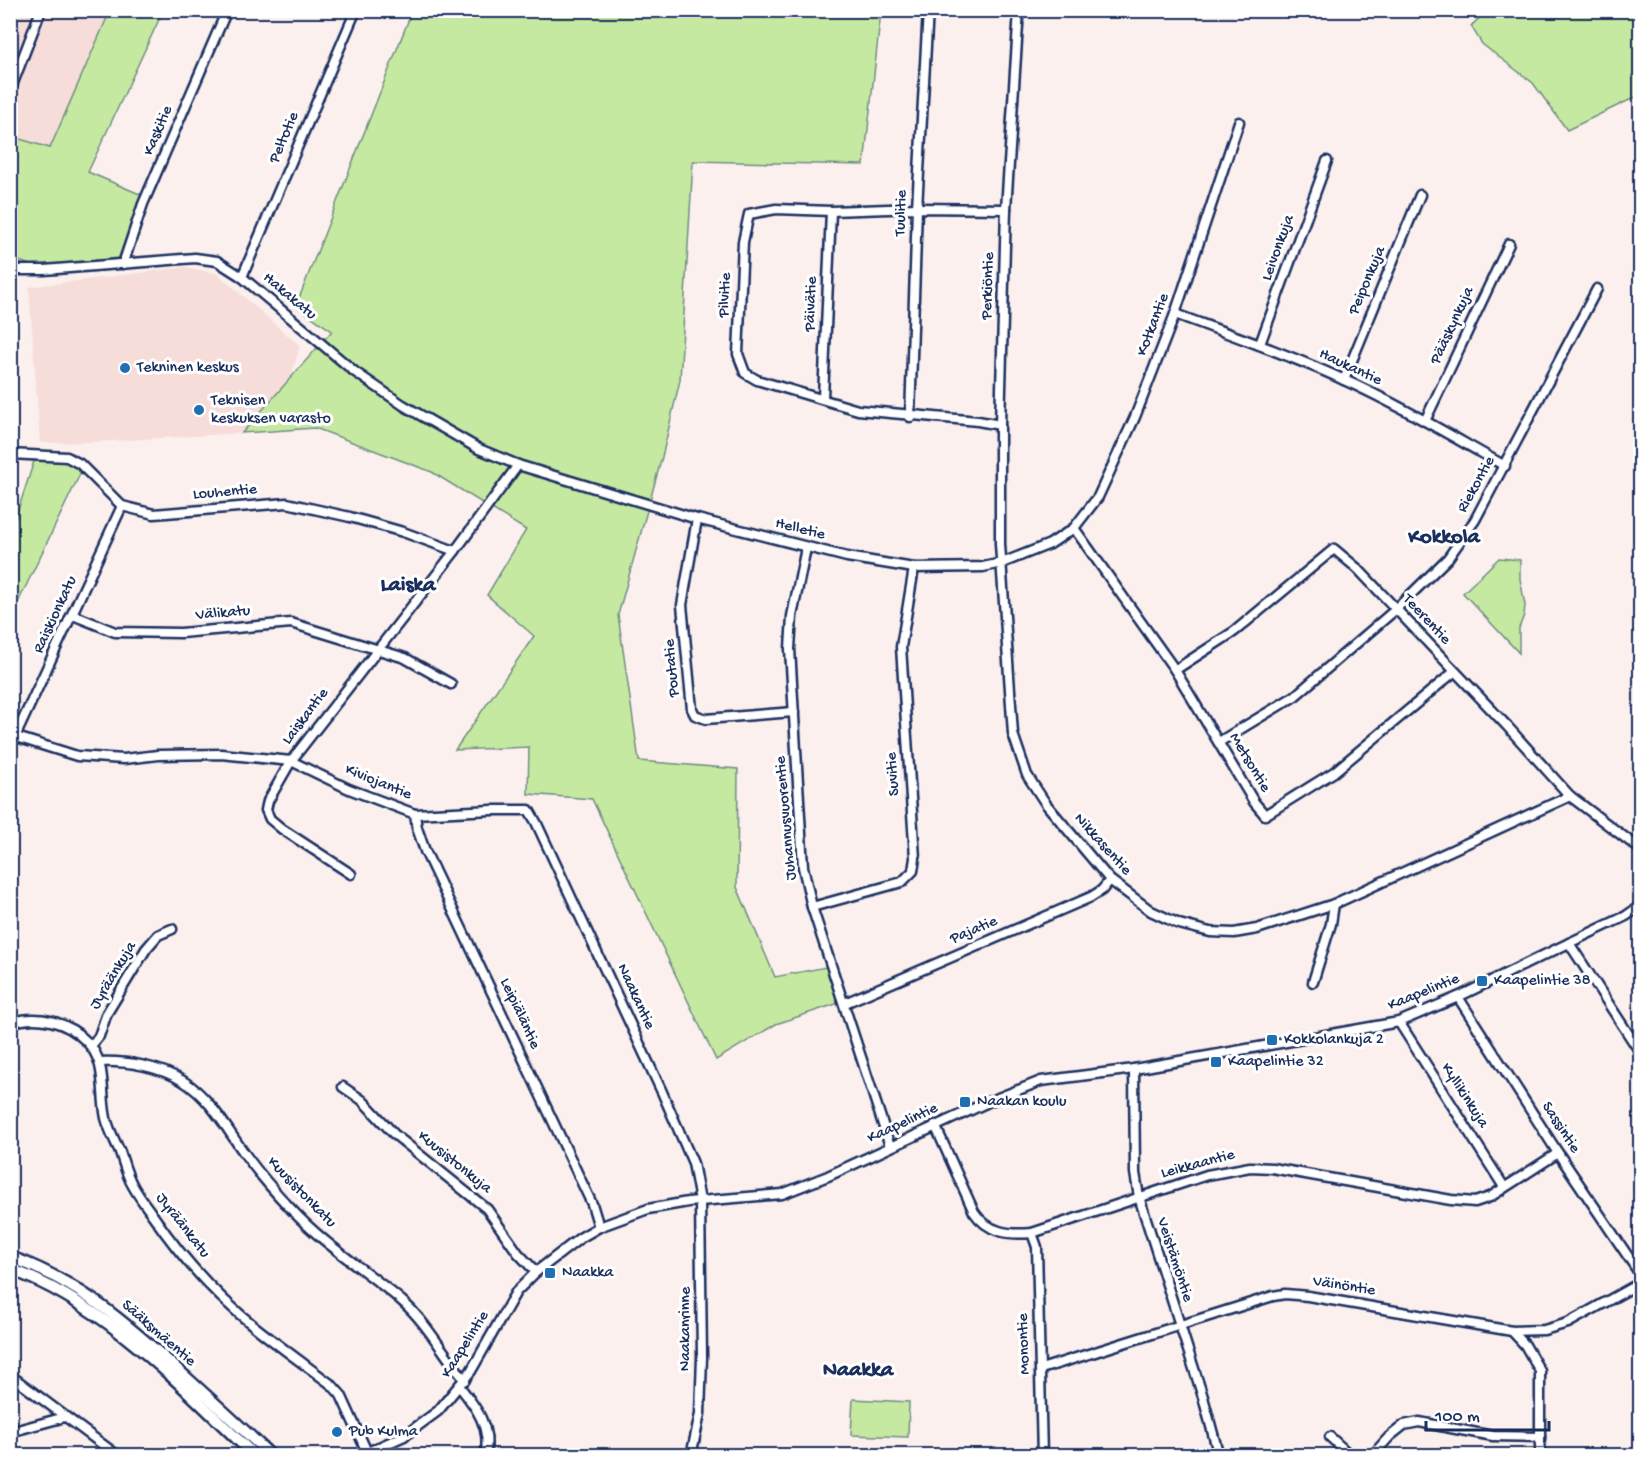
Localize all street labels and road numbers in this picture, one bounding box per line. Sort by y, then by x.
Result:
street label: Kaskitie [140,102,178,159]
street label: Peltotie [265,109,305,167]
street label: Tuulitie [892,189,912,238]
street label: Leivonkuja [1258,211,1300,284]
street label: Peiponkuja [1345,243,1391,319]
street label: Perkiöntie [978,251,1000,321]
street label: Hakakatu [258,269,320,325]
street label: Pilvitie [715,271,737,319]
street label: Päivätie [802,275,822,333]
street label: Pääskynkuja [1426,283,1480,369]
street label: Kotkantie [1133,290,1175,359]
street label: Haukantie [1315,345,1385,391]
street label: Riekontie [1454,453,1501,516]
street label: Louhentie [192,481,259,505]
street label: Helletie [773,515,828,546]
street label: Raiskionkatu [30,573,82,657]
street label: Teerentie [1397,590,1455,650]
street label: Välikatu [194,602,252,626]
street label: Poutatie [661,637,685,699]
street label: Laiskantie [279,684,334,749]
street label: Metsontie [1224,730,1275,797]
street label: Suvitie [883,751,905,796]
street label: Juhannusvuorentie [772,754,802,881]
street label: Kiviojantie [342,761,415,805]
street label: Nikkasentie [1069,810,1135,881]
street label: Pajatie [947,912,1001,950]
street label: Jyräänkuja [86,938,142,1013]
street label: Naakantie [612,961,659,1033]
street label: Kaapelintie [1385,970,1463,1016]
street label: Leipiäläntie [494,976,544,1053]
street label: Kyllikinkuja [1436,1060,1493,1133]
street label: Kaapelintie [865,1099,942,1149]
street label: Sassintie [1536,1099,1584,1158]
street label: Kuusistonkuja [413,1127,496,1199]
street label: Leikkaantie [1159,1146,1238,1184]
street label: Kuusistonkatu [262,1153,340,1233]
street label: Jyräänkatu [151,1190,214,1263]
street label: Veistämöntie [1151,1215,1197,1305]
street label: Väinöntie [1310,1273,1377,1301]
street label: Naakanrinne [677,1286,696,1371]
street label: Sääksmäentie [117,1296,200,1372]
street label: Kaapelintie [438,1307,494,1382]
street label: Monontie [1014,1312,1036,1375]

